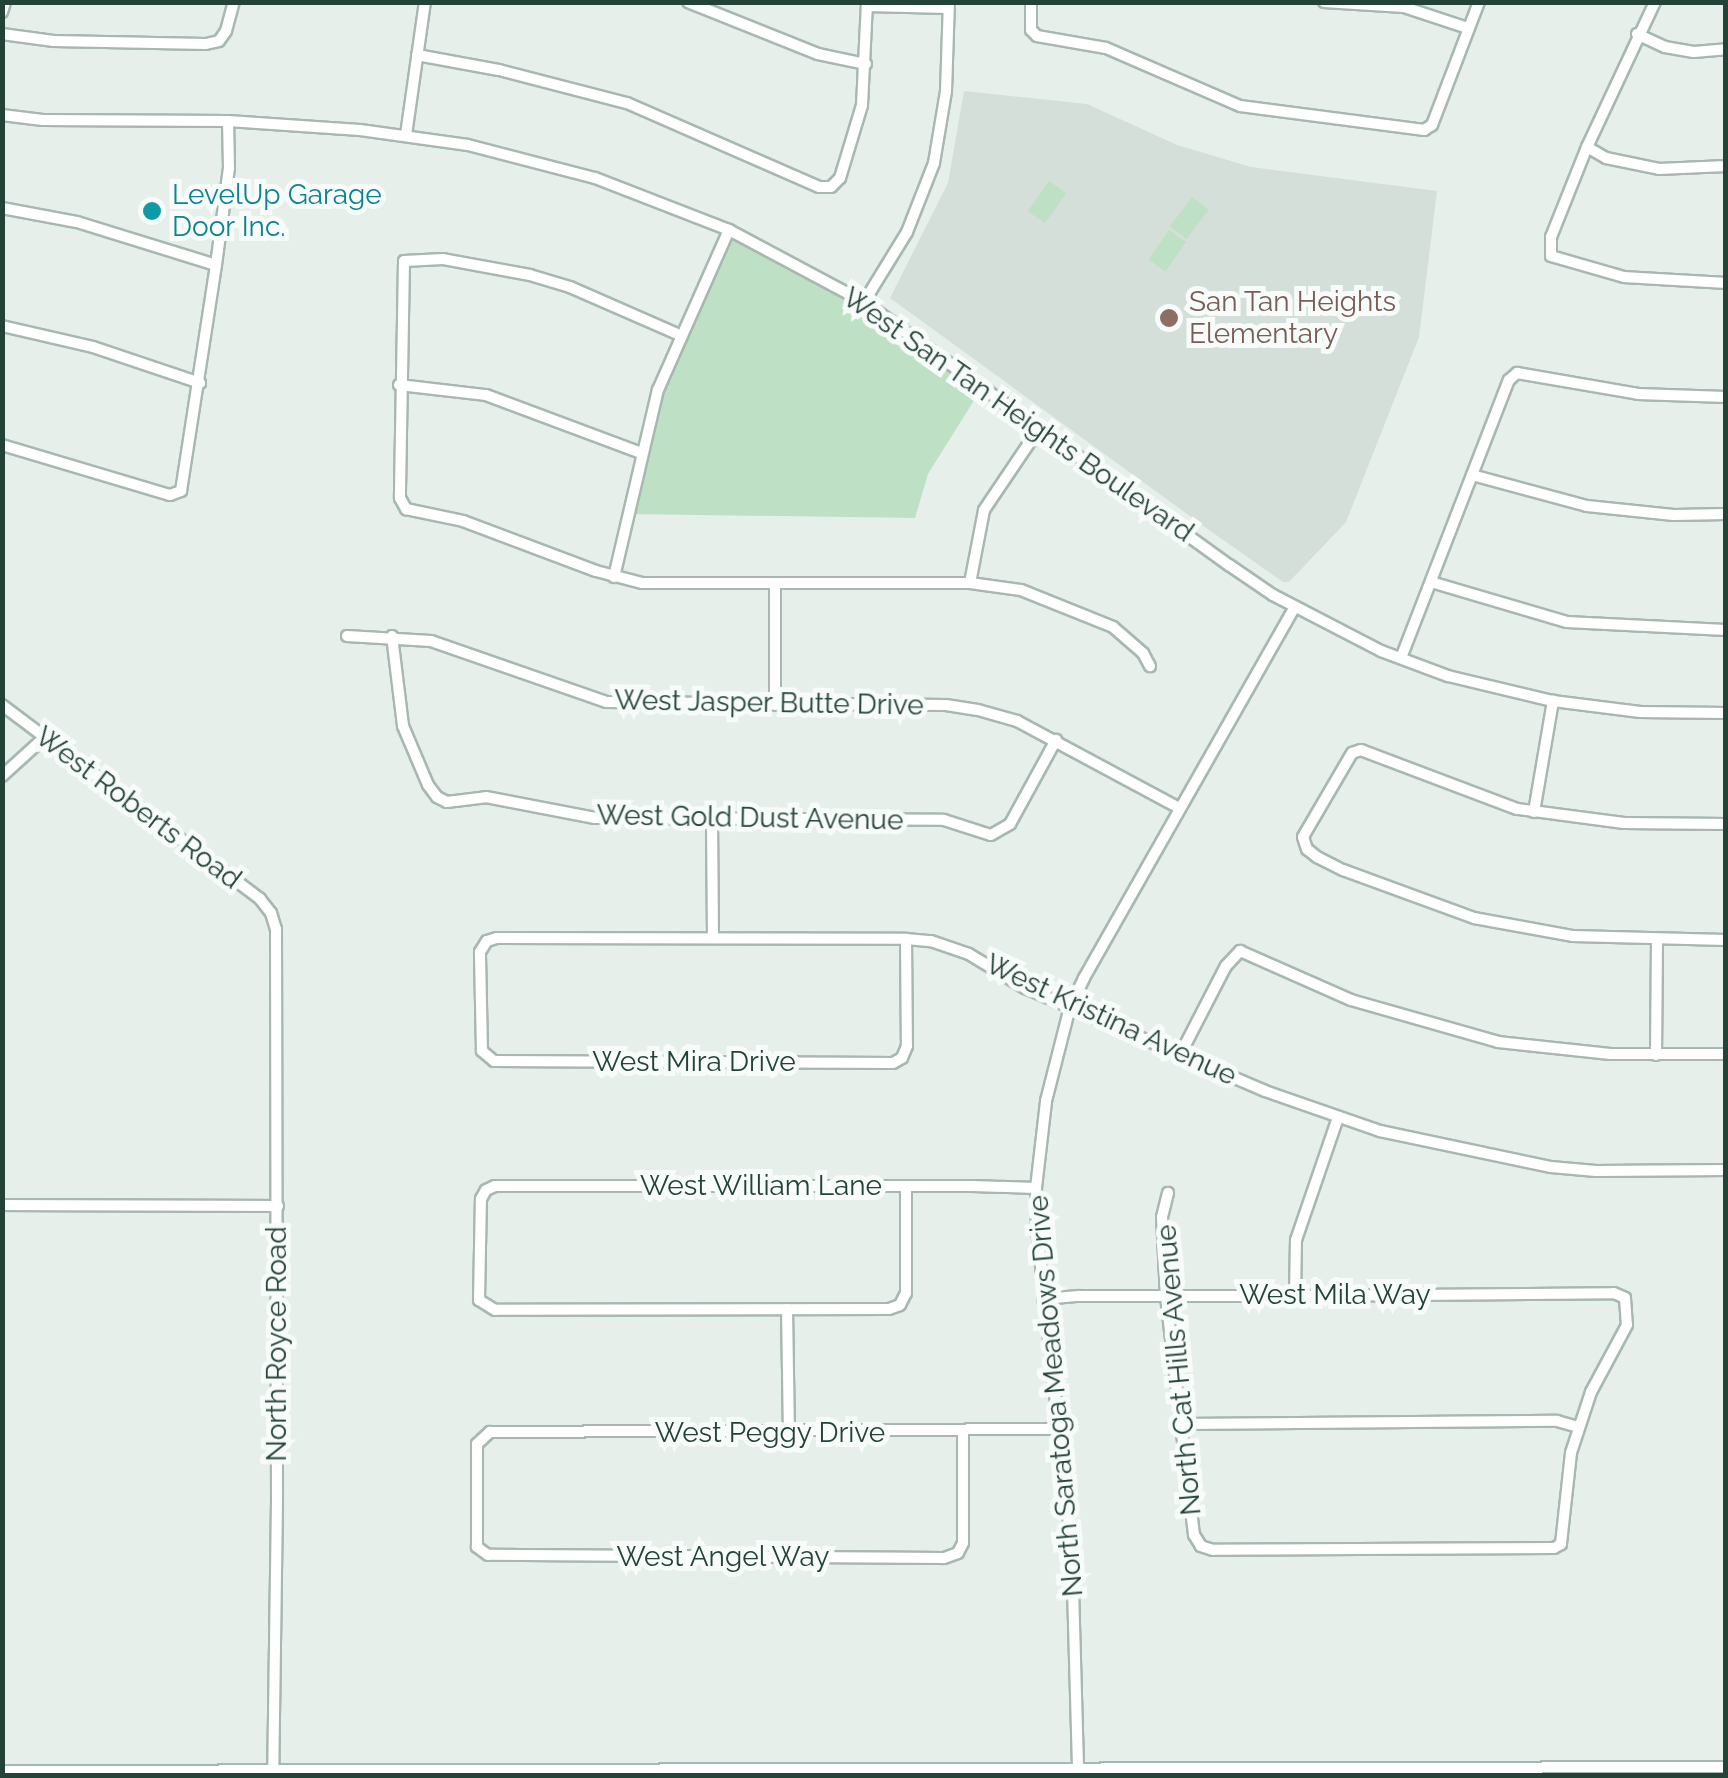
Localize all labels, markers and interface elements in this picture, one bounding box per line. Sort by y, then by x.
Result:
place label: LevelUp Garage Door Inc. [172,178,382,244]
marker: LevelUp Garage Door Inc. [141,200,163,222]
street label: West San Tan Heights Boulevard [836,280,1200,550]
place label: San Tan Heights Elementary [1189,285,1397,351]
marker: San Tan Heights Elementary [1158,307,1180,329]
street label: West Jasper Butte Drive [613,683,925,723]
street label: West Roberts Road [28,720,248,896]
street label: West Gold Dust Avenue [596,799,904,837]
street label: West Kristina Avenue [980,947,1242,1093]
street label: West Mira Drive [592,1045,796,1079]
street label: West William Lane [639,1169,883,1203]
street label: North Saratoga Meadows Drive [1022,1194,1090,1598]
street label: North Cat Hills Avenue [1150,1223,1208,1517]
street label: North Royce Road [260,1226,294,1462]
street label: West Mila Way [1239,1278,1431,1312]
street label: West Peggy Drive [654,1416,886,1450]
street label: West Angel Way [615,1540,831,1574]

